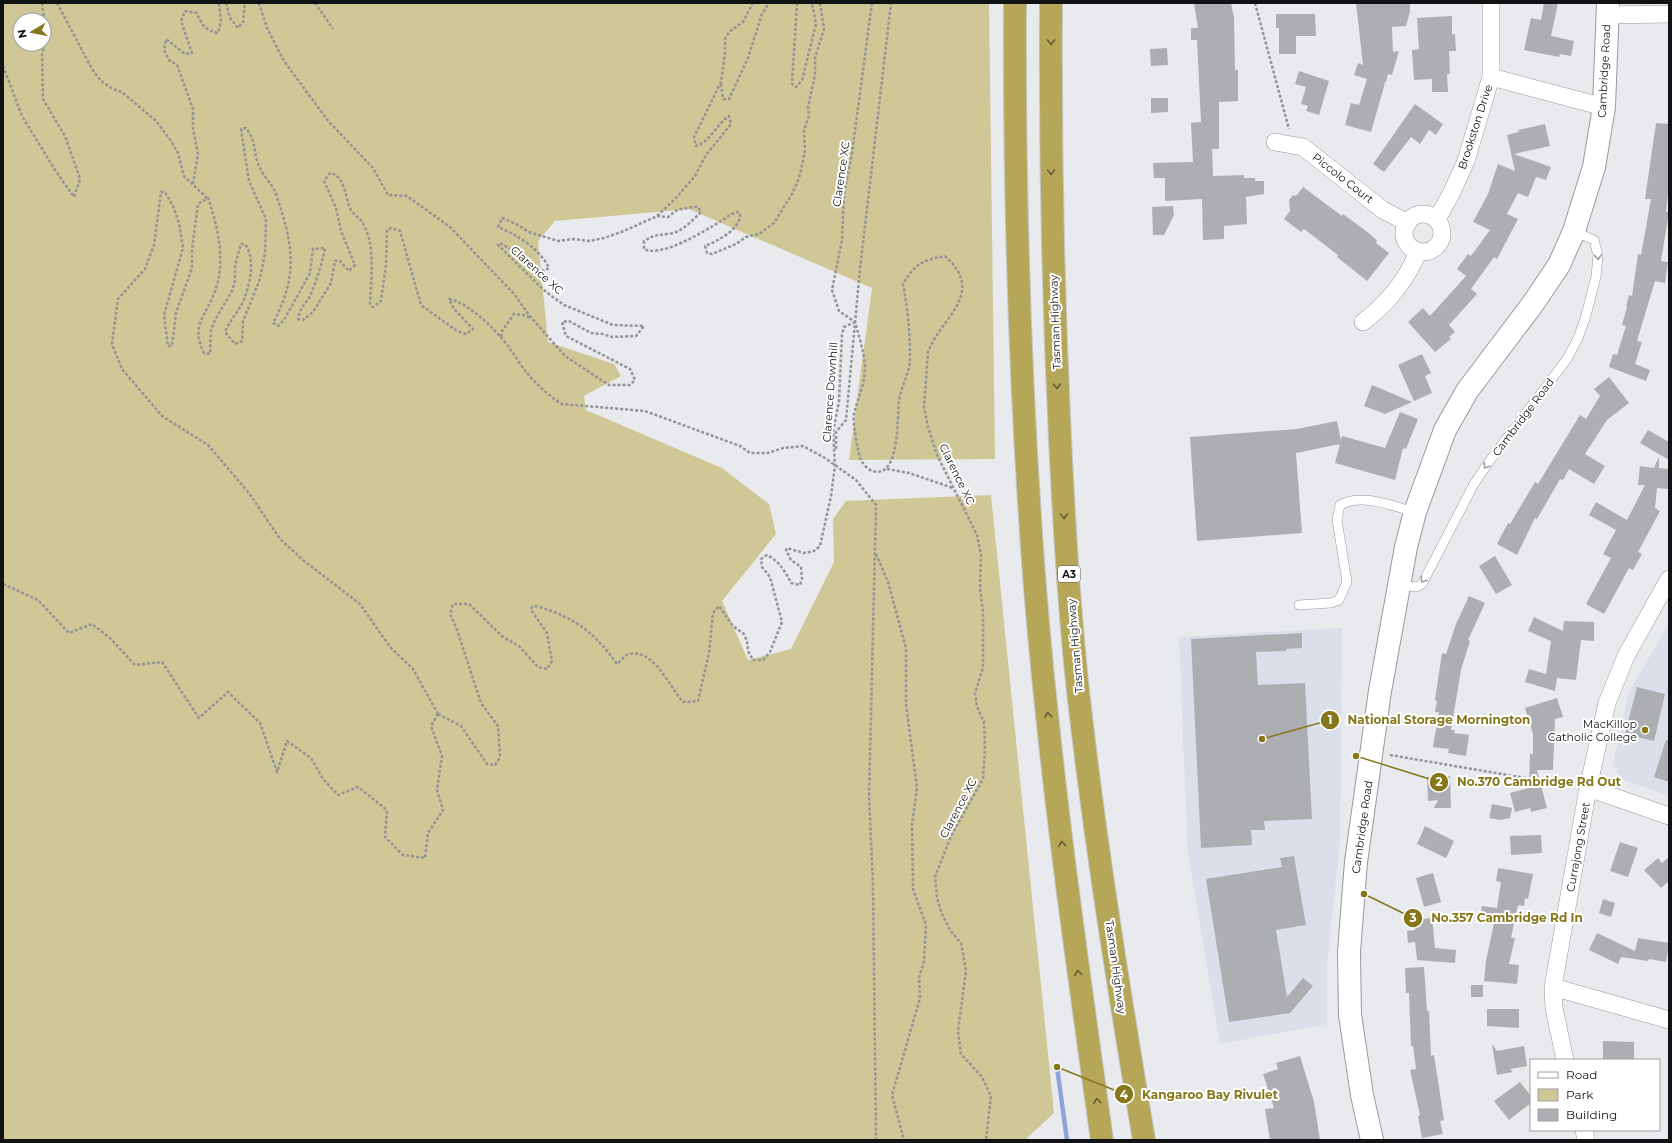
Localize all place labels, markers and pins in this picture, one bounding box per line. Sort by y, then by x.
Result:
callout: National Storage Mornington [1320,708,1539,732]
place label: MacKillop Catholic College [1548,717,1637,744]
marker: MacKillop Catholic College [1640,725,1650,735]
callout: No.370 Cambridge Rd Out [1429,770,1629,794]
callout: No.357 Cambridge Rd In [1403,906,1591,930]
callout: Kangaroo Bay Rivulet [1114,1082,1286,1106]

